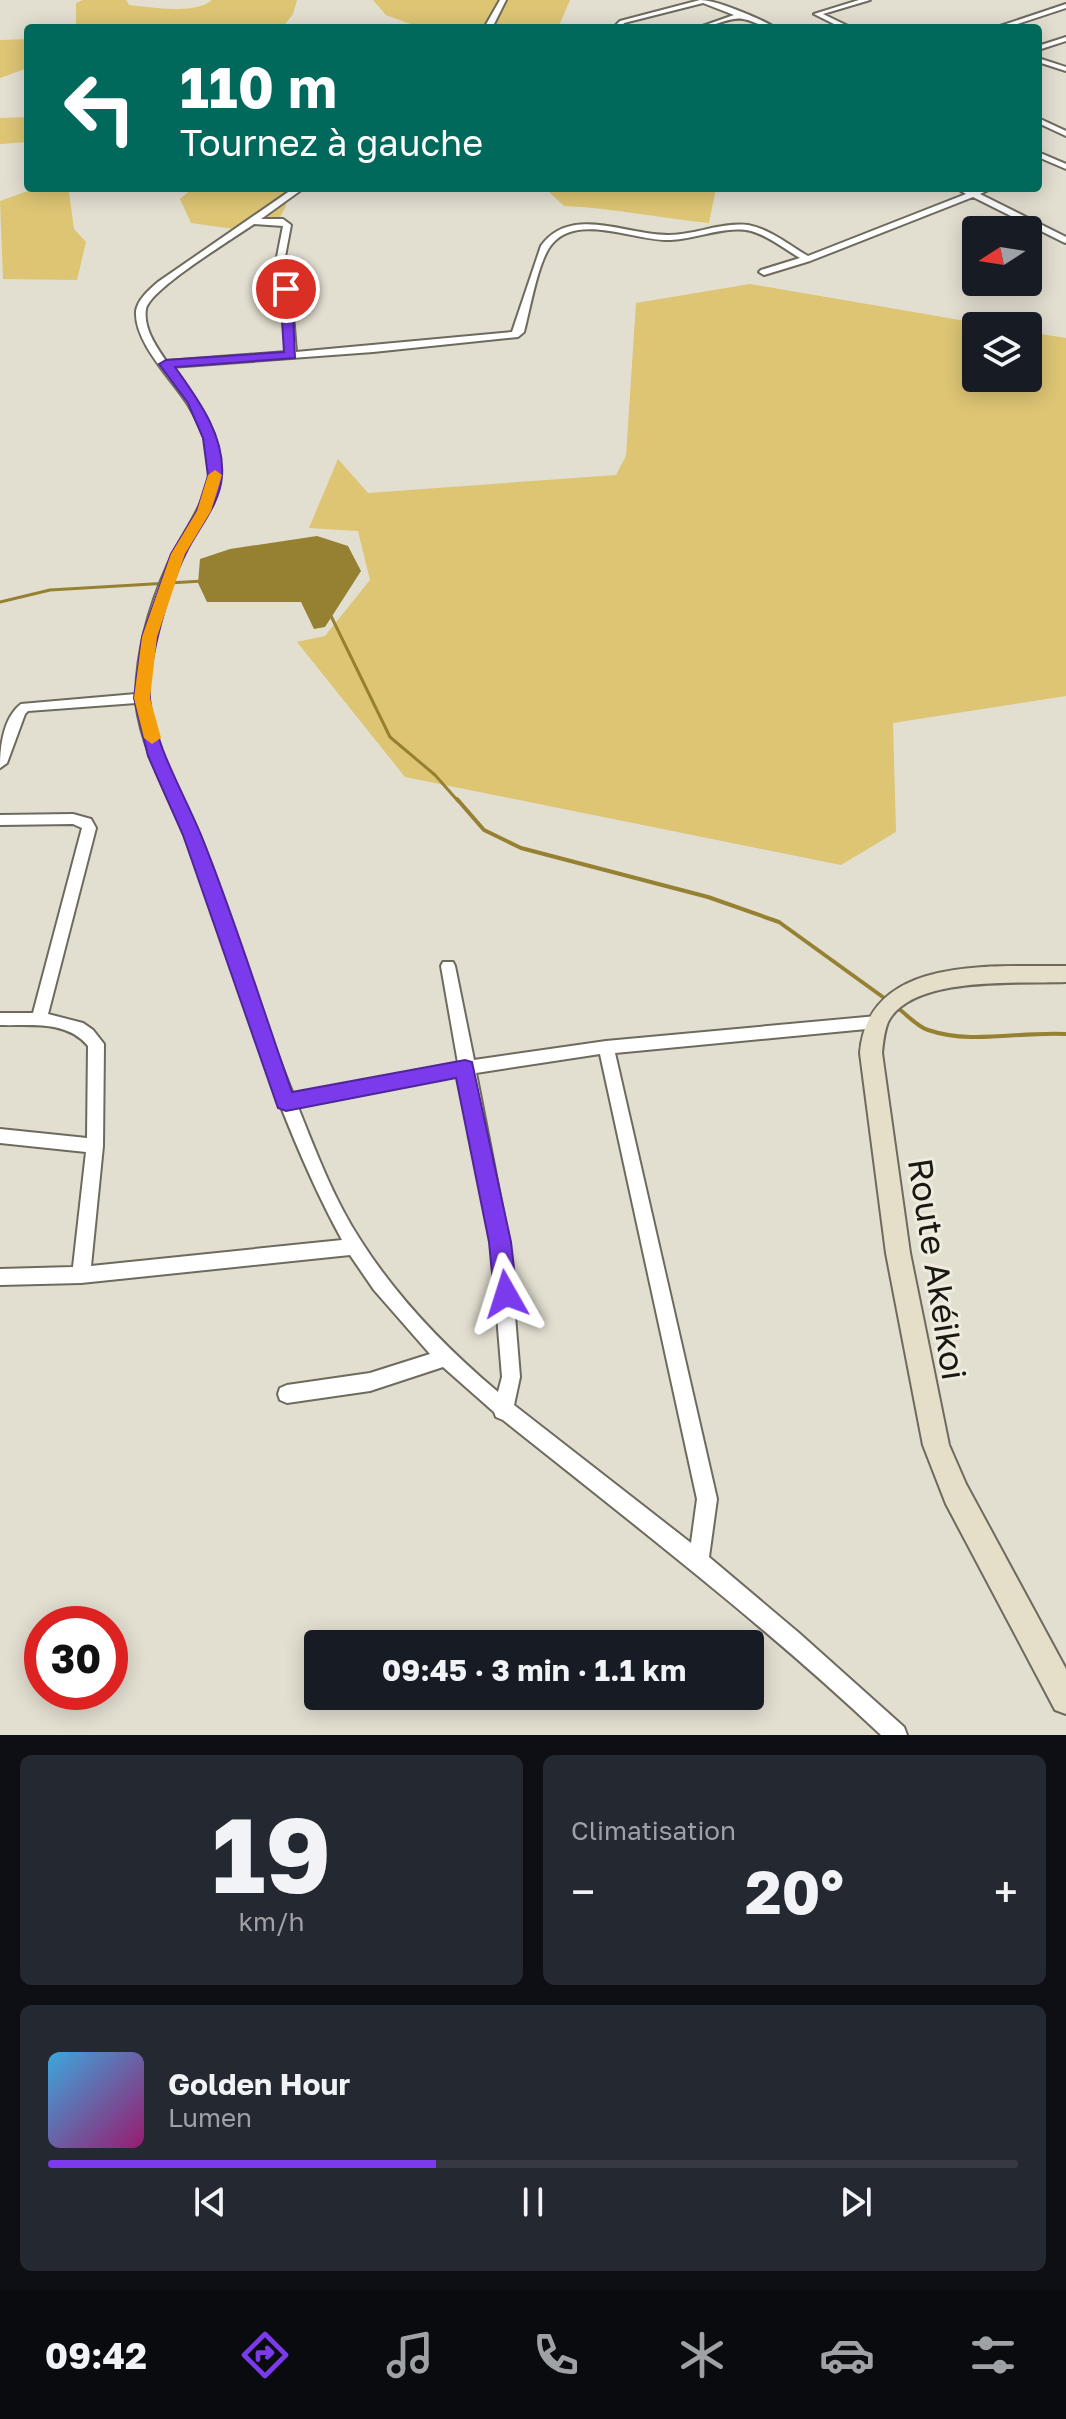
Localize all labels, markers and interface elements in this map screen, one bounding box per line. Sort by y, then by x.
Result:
text: 110 m [180,53,337,120]
icon: left [48,56,152,160]
text: Tournez à gauche [180,121,483,164]
north arrow [962,216,1042,296]
map controls [962,216,1042,392]
pin [252,255,320,323]
icon: arrive [264,267,308,311]
button: layers [962,312,1042,392]
street label: Route Akéikoi [901,1155,975,1383]
position arrow [464,1252,548,1336]
speed limit sign: 30 [24,1606,128,1710]
text: 09:45 · 3 min · 1.1 km [382,1652,686,1688]
text: 19 [212,1791,331,1916]
text: Climatisation [571,1815,736,1846]
text: 20° [745,1855,844,1927]
text: − [571,1865,595,1918]
text: + [994,1865,1018,1918]
text: km/h [238,1906,305,1937]
text: Golden Hour [168,2066,350,2102]
text: Lumen [168,2102,252,2133]
icon: previous [188,2180,232,2224]
icon: pause [511,2180,555,2224]
icon: next [834,2180,878,2224]
icon: directions [237,2327,293,2383]
icon: music [382,2327,438,2383]
icon: phone [528,2327,584,2383]
icon: climate [674,2327,730,2383]
icon: car [819,2327,875,2383]
icon: filters [965,2327,1021,2383]
text: 09:42 [45,2334,147,2377]

